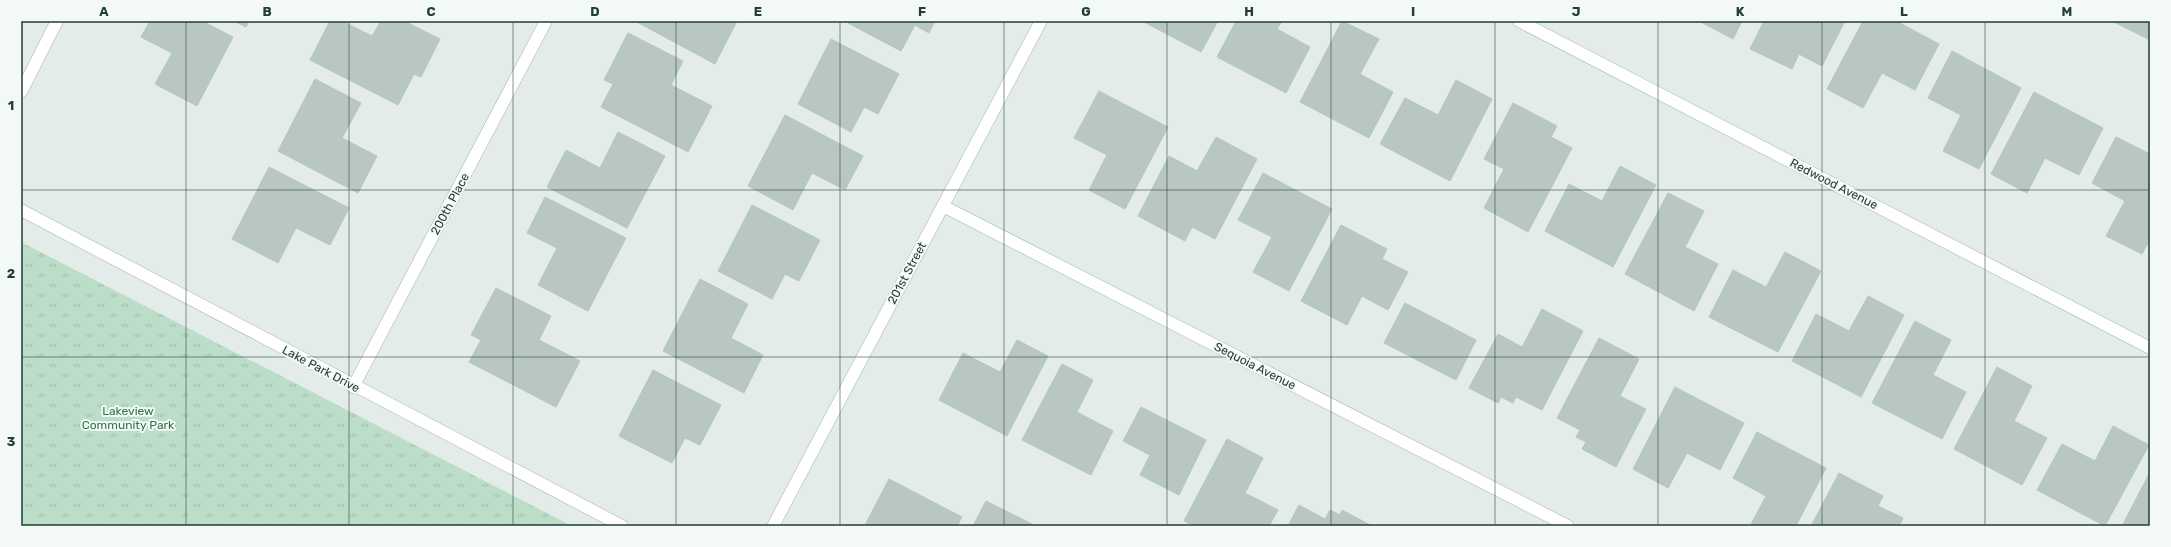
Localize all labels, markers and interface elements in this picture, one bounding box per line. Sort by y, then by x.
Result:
text: A [99,4,109,19]
text: B [262,4,272,19]
text: C [426,4,436,19]
text: D [590,4,600,19]
text: E [754,4,762,19]
text: F [918,4,926,19]
text: G [1081,4,1091,19]
text: H [1244,4,1254,19]
text: I [1411,4,1415,19]
text: J [1572,4,1580,19]
text: K [1736,4,1745,19]
text: L [1900,4,1908,19]
text: M [2062,4,2072,19]
text: 1 [8,98,14,113]
street label: Redwood Avenue [1788,156,1880,212]
street label: 200th Place [428,171,472,237]
street label: 201st Street [885,239,929,306]
text: 2 [7,266,15,281]
street label: Sequoia Avenue [1212,339,1298,393]
street label: Lake Park Drive [280,343,362,395]
park label: Lakeview Community Park [82,404,175,432]
text: 3 [7,434,16,449]

